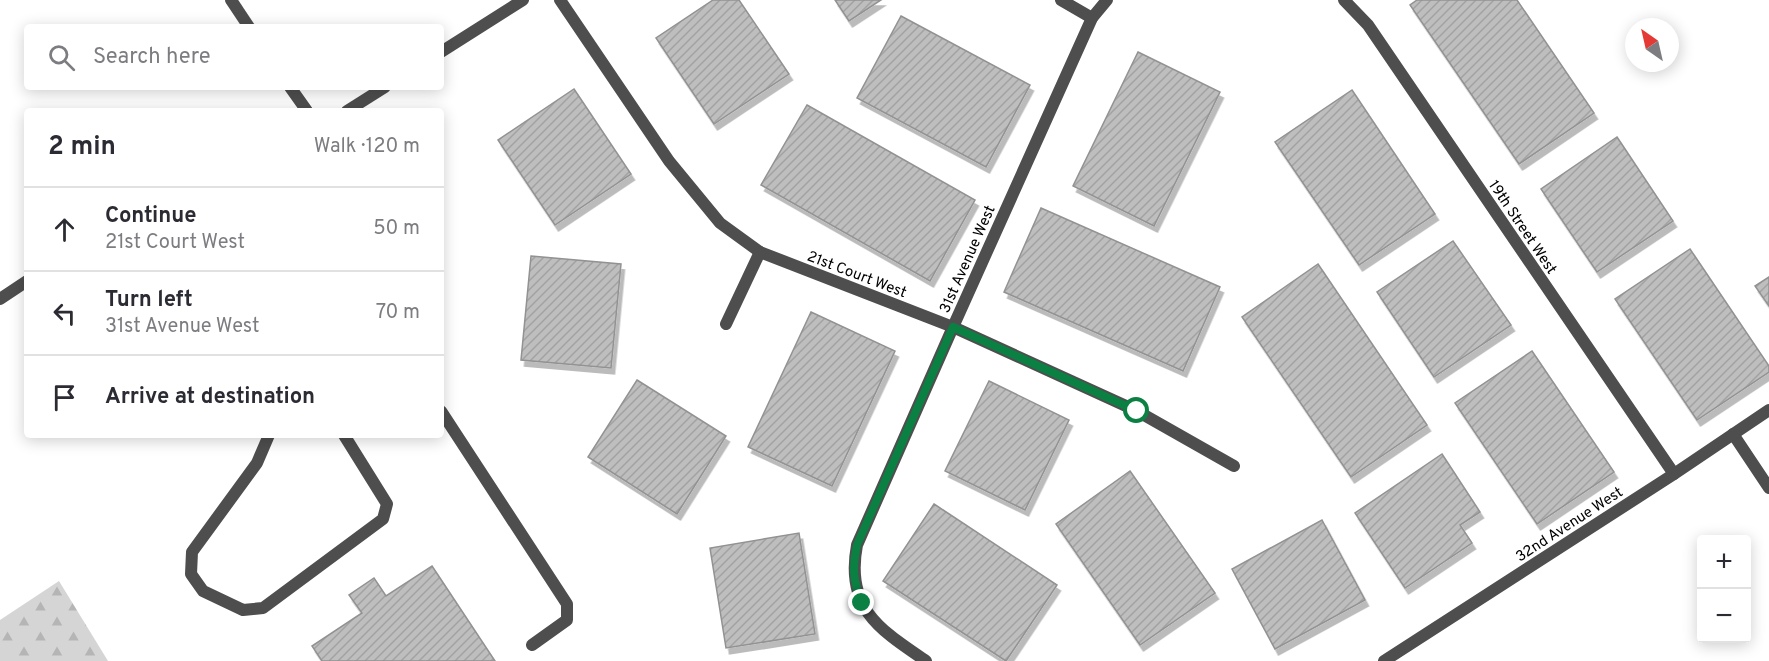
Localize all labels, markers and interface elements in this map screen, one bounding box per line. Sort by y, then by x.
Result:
north arrow [1625,18,1679,72]
search box [24,24,444,90]
icon: search [45,41,78,74]
text: Search here [93,44,211,71]
text: 2 min [48,131,116,164]
text: Walk · 120 m [314,134,420,160]
street label: 19th Street West [1483,177,1560,278]
text: Continue [105,203,196,230]
street label: 31st Avenue West [936,203,1001,316]
icon: ahead [48,213,81,246]
text: 50 m [373,216,420,242]
text: 21st Court West [105,230,245,256]
street label: 21st Court West [804,248,909,303]
text: Turn left [105,287,193,314]
icon: left [48,297,81,330]
text: 70 m [376,300,420,326]
text: 31st Avenue West [105,314,260,340]
icon: arrive [48,381,81,414]
text: Arrive at destination [105,384,315,411]
route start [1123,397,1149,423]
street label: 32nd Avenue West [1513,483,1627,567]
map controls [1697,535,1751,643]
button: + [1697,535,1751,589]
route end [848,589,874,615]
button: − [1697,589,1751,643]

